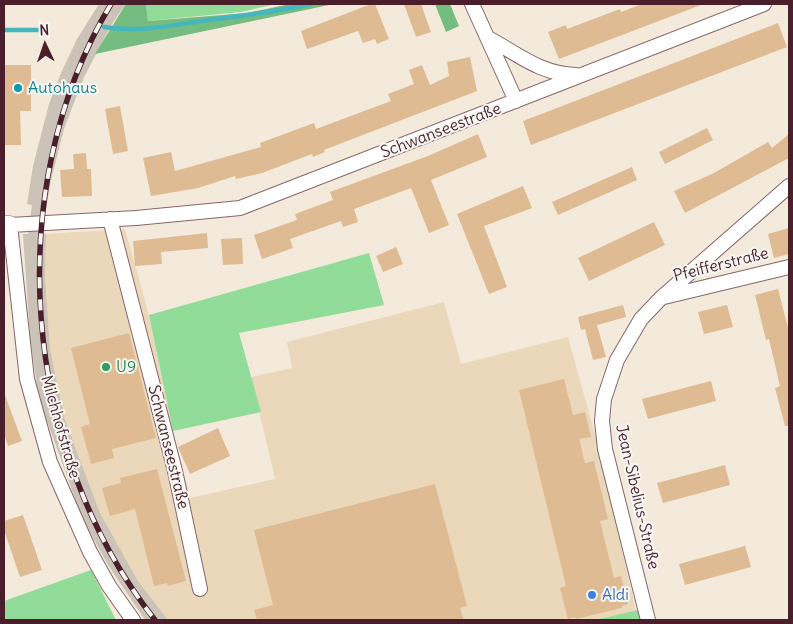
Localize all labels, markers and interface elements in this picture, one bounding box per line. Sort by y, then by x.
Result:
north arrow [20,20,70,70]
text: N [39,21,50,39]
place label: Autohaus [28,78,97,98]
marker: Autohaus [12,82,24,94]
street label: Schwanseestraße [378,99,504,163]
street label: Pfeifferstraße [671,244,771,286]
place label: U9 [116,357,136,377]
marker: U9 [100,361,112,373]
street label: Milchhofstraße [36,373,84,481]
street label: Schwanseestraße [143,383,193,511]
street label: Jean-Sibelius-Straße [611,423,663,571]
place label: Aldi [602,585,629,605]
marker: Aldi [586,589,598,601]

